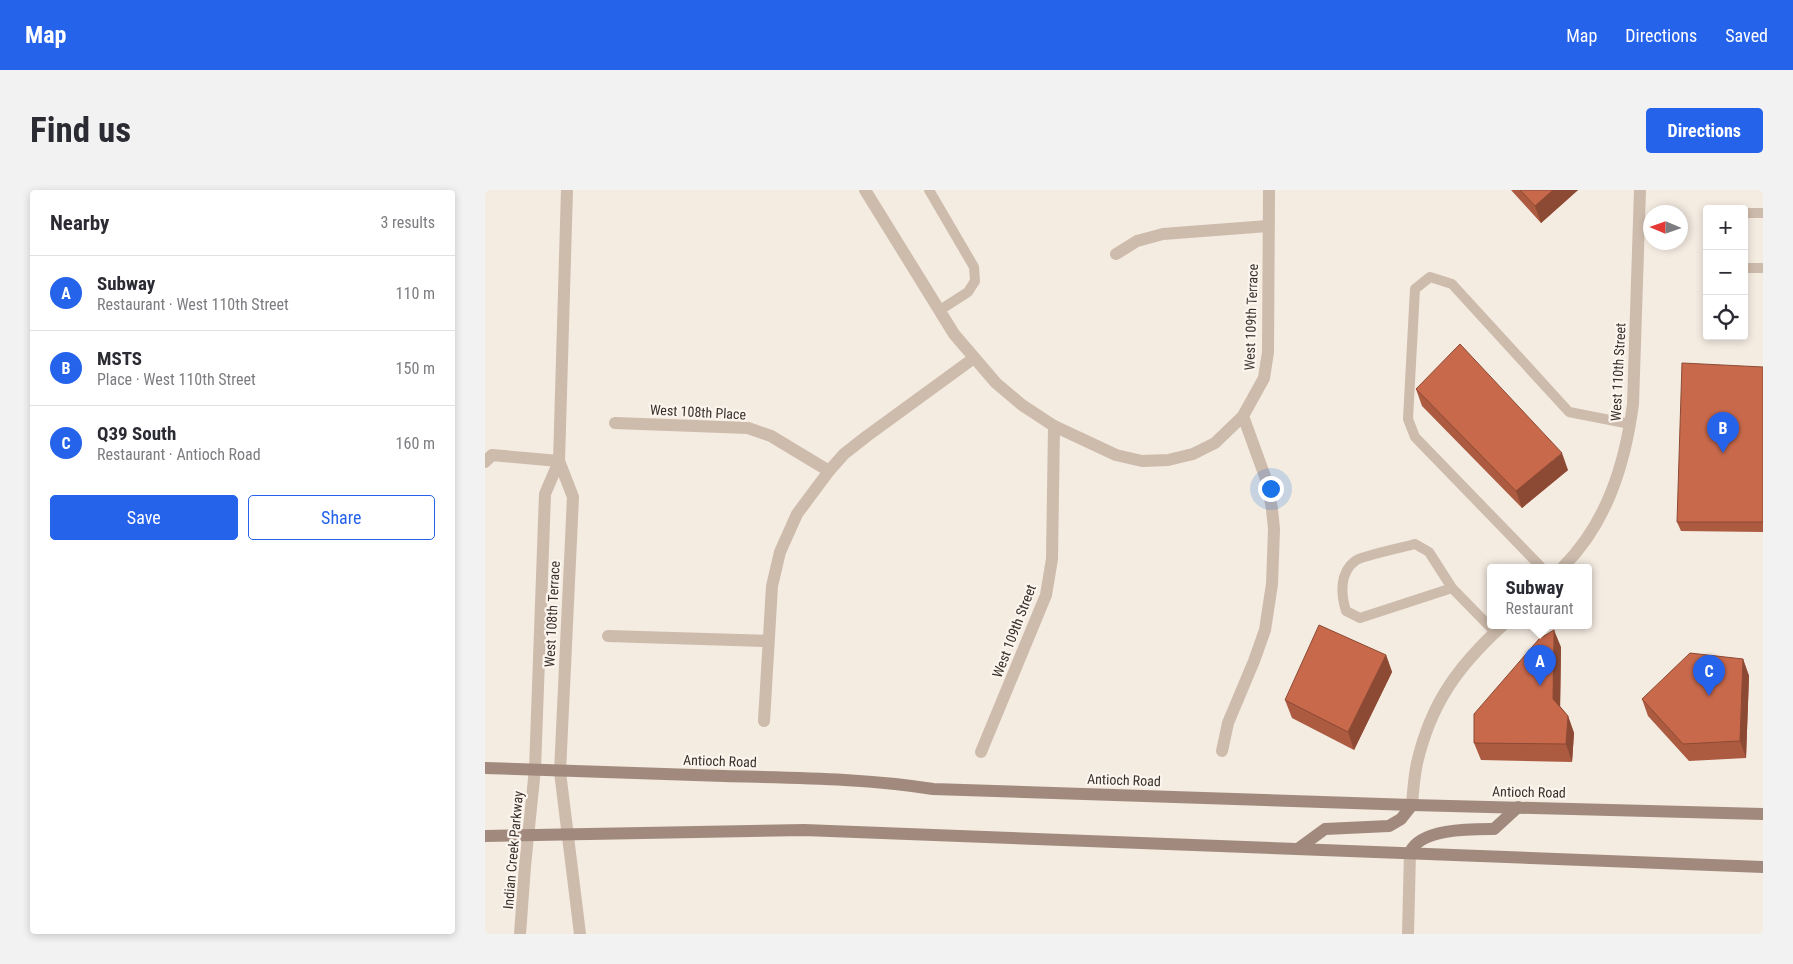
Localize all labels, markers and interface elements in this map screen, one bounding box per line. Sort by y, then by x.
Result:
text: Map [25,21,66,49]
text: Map [1566,25,1597,46]
text: Directions [1625,25,1697,46]
text: Saved [1725,25,1768,46]
button: Directions [1646,108,1763,153]
text: Find us [30,110,131,151]
north arrow [1643,205,1688,250]
map controls [1703,205,1748,340]
button: + [1703,205,1748,250]
text: Nearby [50,211,109,235]
text: 3 results [380,213,435,232]
button: − [1703,250,1748,295]
street label: West 109th Terrace [1241,263,1261,370]
text: Subway [97,272,155,295]
text: A [61,284,71,303]
text: 110 m [396,284,435,303]
text: Restaurant · West 110th Street [97,295,289,314]
button: locate [1703,295,1748,340]
street label: West 110th Street [1607,322,1629,422]
text: MSTS [97,347,142,370]
text: B [62,359,70,378]
text: 150 m [396,359,435,378]
text: Place · West 110th Street [97,370,256,389]
street label: West 108th Place [649,401,747,423]
pin: B [1707,412,1739,453]
text: Q39 South [97,422,176,445]
text: C [61,434,71,453]
text: 160 m [396,434,435,453]
text: Restaurant · Antioch Road [97,445,261,464]
your location [1258,476,1284,502]
button: Save [50,495,238,540]
button: Share [248,495,435,540]
street label: West 108th Terrace [541,560,563,668]
popup [1487,564,1592,629]
text: Subway [1505,576,1564,599]
street label: West 109th Street [989,582,1039,680]
text: Restaurant [1505,599,1574,618]
pin: A [1524,645,1556,686]
pin: C [1693,655,1725,696]
street label: Antioch Road [683,752,757,770]
street label: Antioch Road [1087,771,1161,789]
street label: Antioch Road [1492,783,1566,801]
street label: Indian Creek Parkway [500,790,526,910]

